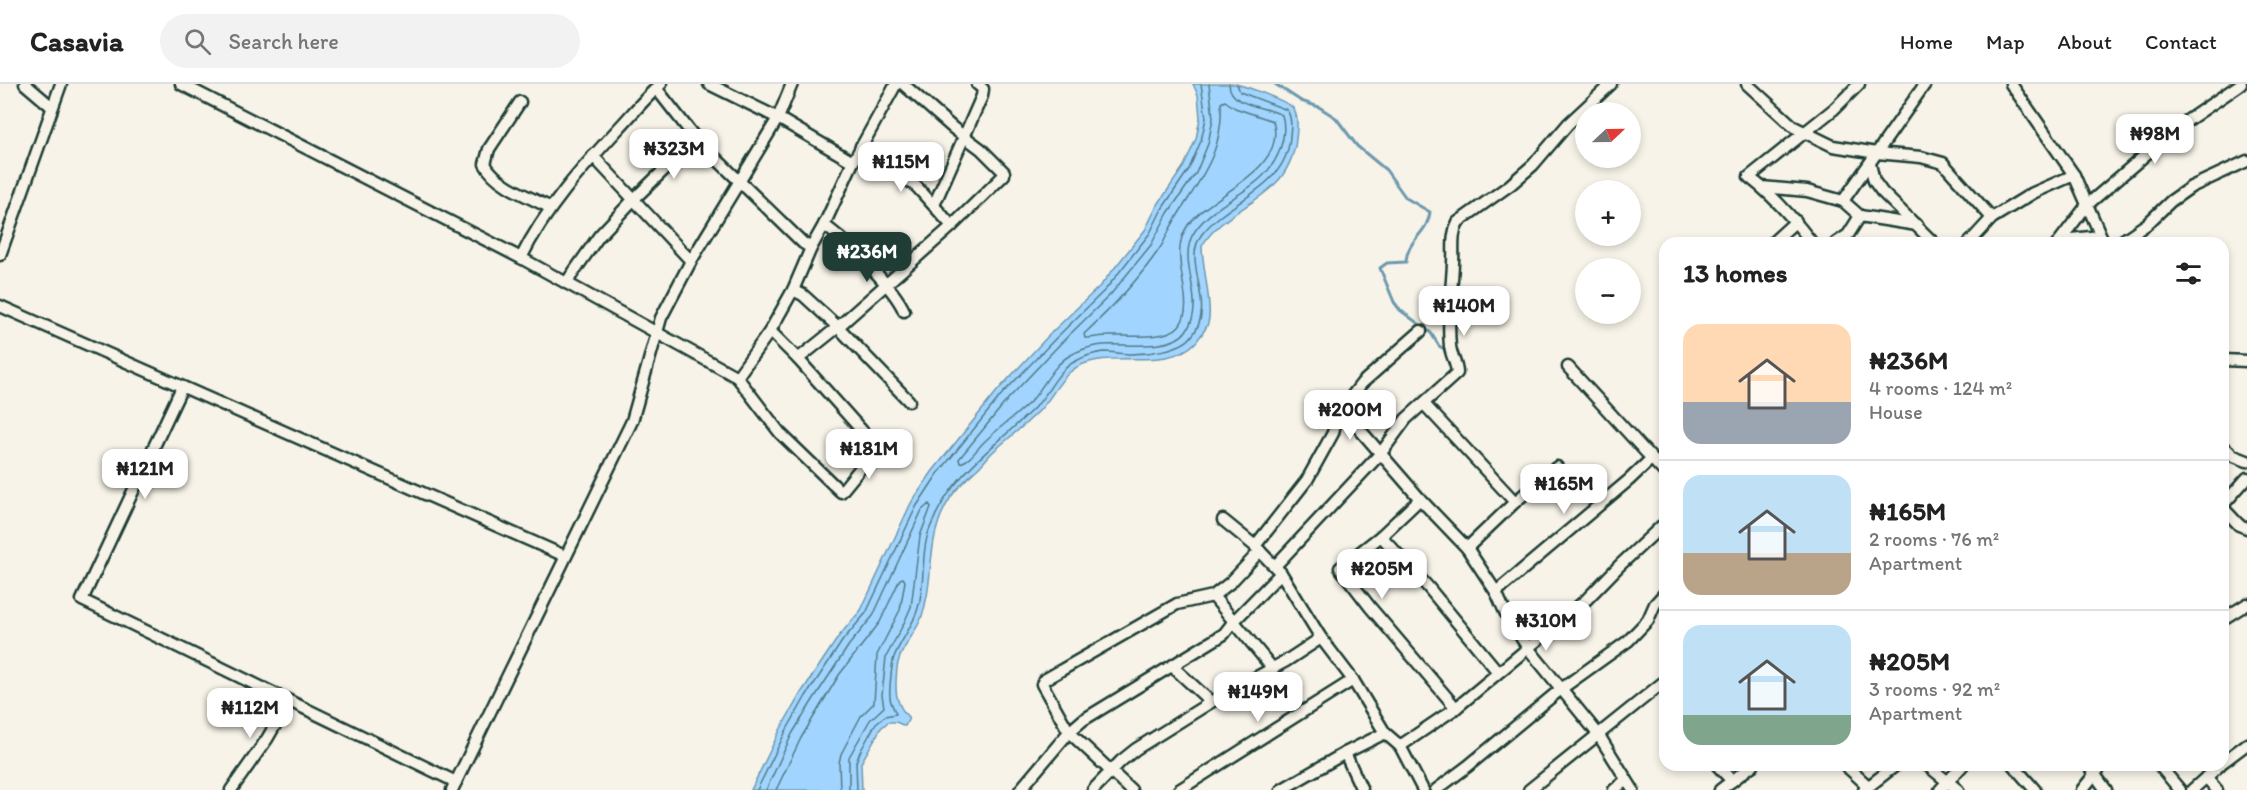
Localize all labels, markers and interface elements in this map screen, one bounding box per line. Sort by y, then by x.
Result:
search box [160,14,580,68]
text: Casavia [30,24,124,58]
icon: search [181,25,214,58]
text: Search here [229,28,339,55]
text: Home [1900,29,1953,54]
text: Map [1986,29,2025,54]
text: About [2058,29,2112,54]
text: Contact [2145,29,2217,54]
north arrow [1575,102,1641,168]
map controls [1575,102,1641,324]
pin: ₦98M [2119,114,2191,165]
text: ₦98M [2130,121,2180,145]
pin: ₦323M [632,129,716,180]
text: ₦323M [643,136,705,160]
pin: ₦115M [859,142,943,193]
text: ₦115M [872,149,930,173]
button: + [1575,180,1641,246]
pin: ₦236M [825,232,909,283]
text: ₦236M [836,239,898,263]
text: 13 homes [1683,257,1787,289]
icon: filters [2172,257,2205,290]
button: − [1575,258,1641,324]
pin: ₦140M [1422,286,1506,337]
text: ₦140M [1433,293,1495,317]
text: ₦236M [1869,344,1948,376]
icon: home [1731,348,1803,420]
text: 4 rooms · 124 m² [1869,376,2012,400]
pin: ₦200M [1308,390,1392,441]
text: ₦200M [1318,397,1382,421]
text: House [1869,400,1923,424]
pin: ₦181M [827,429,911,480]
text: ₦181M [840,436,898,460]
pin: ₦121M [103,449,187,500]
text: ₦121M [116,456,174,480]
pin: ₦165M [1522,464,1606,515]
text: ₦165M [1534,471,1594,495]
text: ₦165M [1869,495,1946,527]
icon: home [1731,499,1803,571]
text: 2 rooms · 76 m² [1869,527,1999,551]
pin: ₦205M [1340,549,1424,600]
text: Apartment [1869,551,1962,575]
text: ₦205M [1351,556,1413,580]
pin: ₦310M [1504,601,1588,652]
text: ₦310M [1515,608,1577,632]
text: ₦205M [1869,645,1950,677]
icon: home [1731,649,1803,721]
pin: ₦149M [1216,672,1300,723]
text: 3 rooms · 92 m² [1869,677,2000,701]
text: ₦149M [1228,679,1288,703]
pin: ₦112M [208,688,292,739]
text: ₦112M [221,695,279,719]
text: Apartment [1869,701,1962,725]

